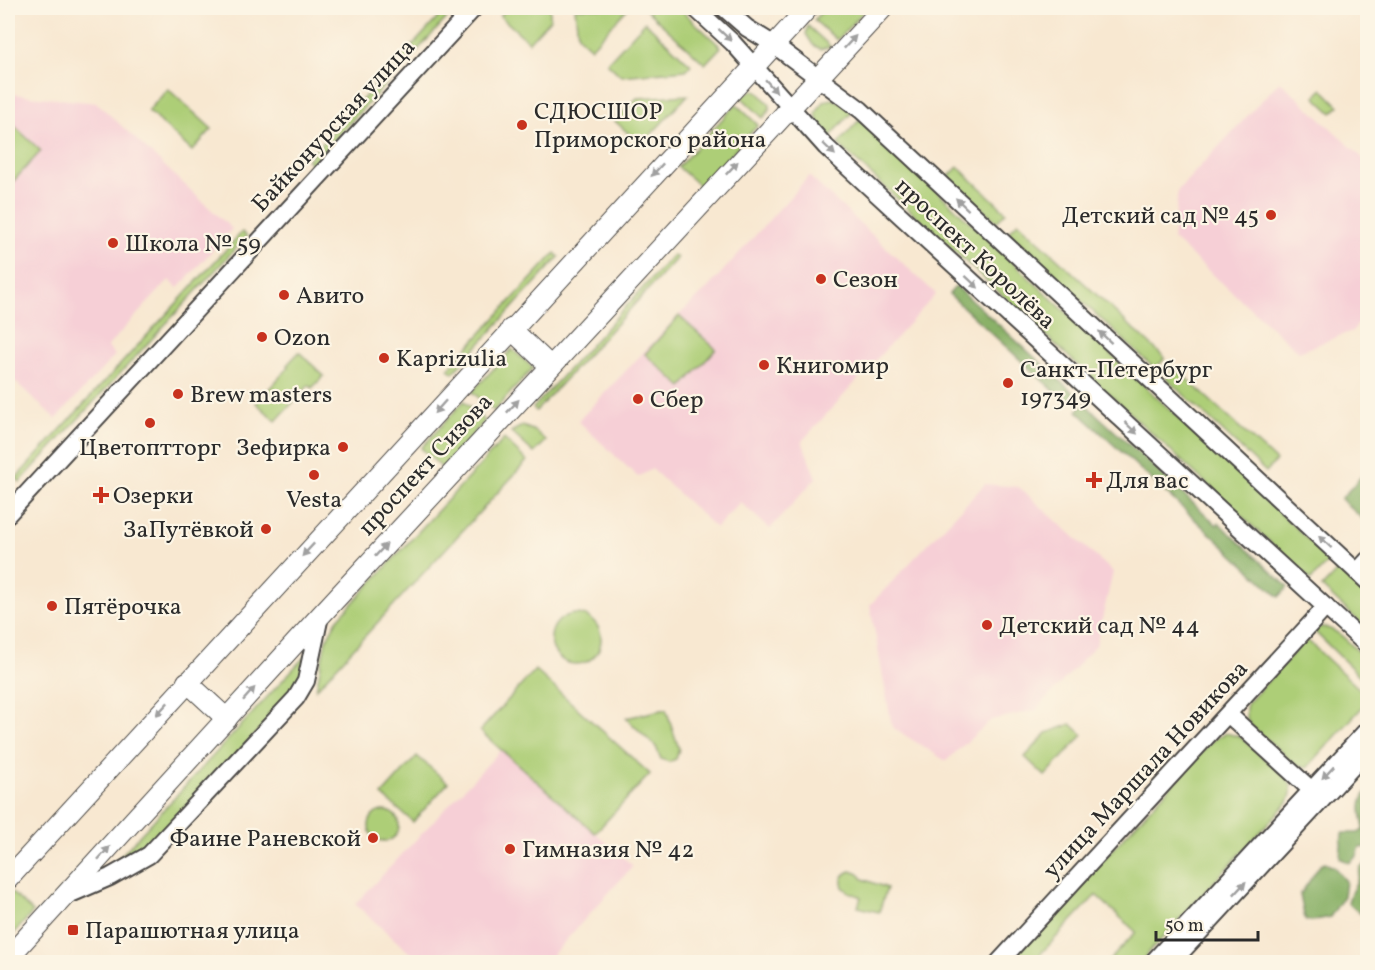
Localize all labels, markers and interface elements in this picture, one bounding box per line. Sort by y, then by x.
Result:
one-way arrow [717,28,732,42]
street label: Байконурская улица [245,32,424,221]
one-way arrow [843,35,857,50]
one-way arrow [764,78,777,93]
place label: СДЮСШОР Приморского района [534,96,767,158]
marker: СДЮСШОР Приморского района [515,118,529,132]
one-way arrow [822,142,836,156]
one-way arrow [725,161,739,176]
one-way arrow [651,162,664,177]
street label: проспект Королёва [886,171,1063,338]
one-way arrow [956,198,970,212]
place label: Детский сад № 45 [1062,200,1259,234]
marker: Детский сад № 45 [1264,208,1278,222]
place label: Школа № 59 [125,228,261,262]
marker: Школа № 59 [106,236,120,250]
place label: Сезон [833,264,898,298]
marker: Сезон [814,272,828,286]
one-way arrow [964,275,979,288]
place label: Авито [296,280,364,314]
marker: Авито [277,288,291,302]
place label: Ozon [274,322,331,356]
marker: Ozon [255,330,269,344]
one-way arrow [1098,330,1113,344]
place label: Kaprizulia [396,343,507,377]
place label: Книгомир [776,350,889,384]
marker: Kaprizulia [377,351,391,365]
place label: Санкт-Петербург 197349 [1020,354,1213,416]
marker: Книгомир [757,358,771,372]
marker: Санкт-Петербург 197349 [1001,376,1015,390]
place label: Brew masters [190,379,332,413]
place label: Сбер [650,384,704,418]
marker: Brew masters [171,387,185,401]
street label: проспект Сизова [351,387,502,544]
marker: Сбер [631,392,645,406]
one-way arrow [433,399,447,413]
one-way arrow [506,399,520,414]
marker: Цветоптторг [143,416,157,430]
one-way arrow [1123,421,1138,434]
place label: Цветоптторг [79,432,222,466]
place label: Зефирка [236,432,331,466]
marker: Зефирка [336,440,350,454]
place label: Для вас [1106,465,1189,499]
marker: Vesta [307,468,321,482]
marker: Для вас [1087,473,1101,487]
place label: Озерки [113,480,193,514]
place label: Vesta [286,484,342,518]
marker: Озерки [94,488,108,502]
place label: ЗаПутёвкой [123,514,254,548]
marker: ЗаПутёвкой [259,522,273,536]
one-way arrow [1317,535,1332,549]
one-way arrow [302,542,315,557]
one-way arrow [374,543,387,558]
place label: Пятёрочка [64,591,182,625]
marker: Пятёрочка [45,599,59,613]
place label: Детский сад № 44 [999,610,1200,644]
marker: Детский сад № 44 [980,618,994,632]
street label: улица Маршала Новикова [1036,654,1257,887]
one-way arrow [242,687,255,702]
one-way arrow [155,702,169,716]
one-way arrow [1322,764,1335,779]
place label: Фаине Раневской [170,823,361,857]
marker: Фаине Раневской [366,831,380,845]
place label: Гимназия № 42 [522,834,694,868]
marker: Гимназия № 42 [503,842,517,856]
one-way arrow [97,846,111,861]
one-way arrow [1233,881,1247,896]
scale bar [1156,904,1258,942]
text: 50 m [1165,914,1204,939]
place label: Парашютная улица [85,915,300,949]
marker: Парашютная улица [66,923,80,937]

